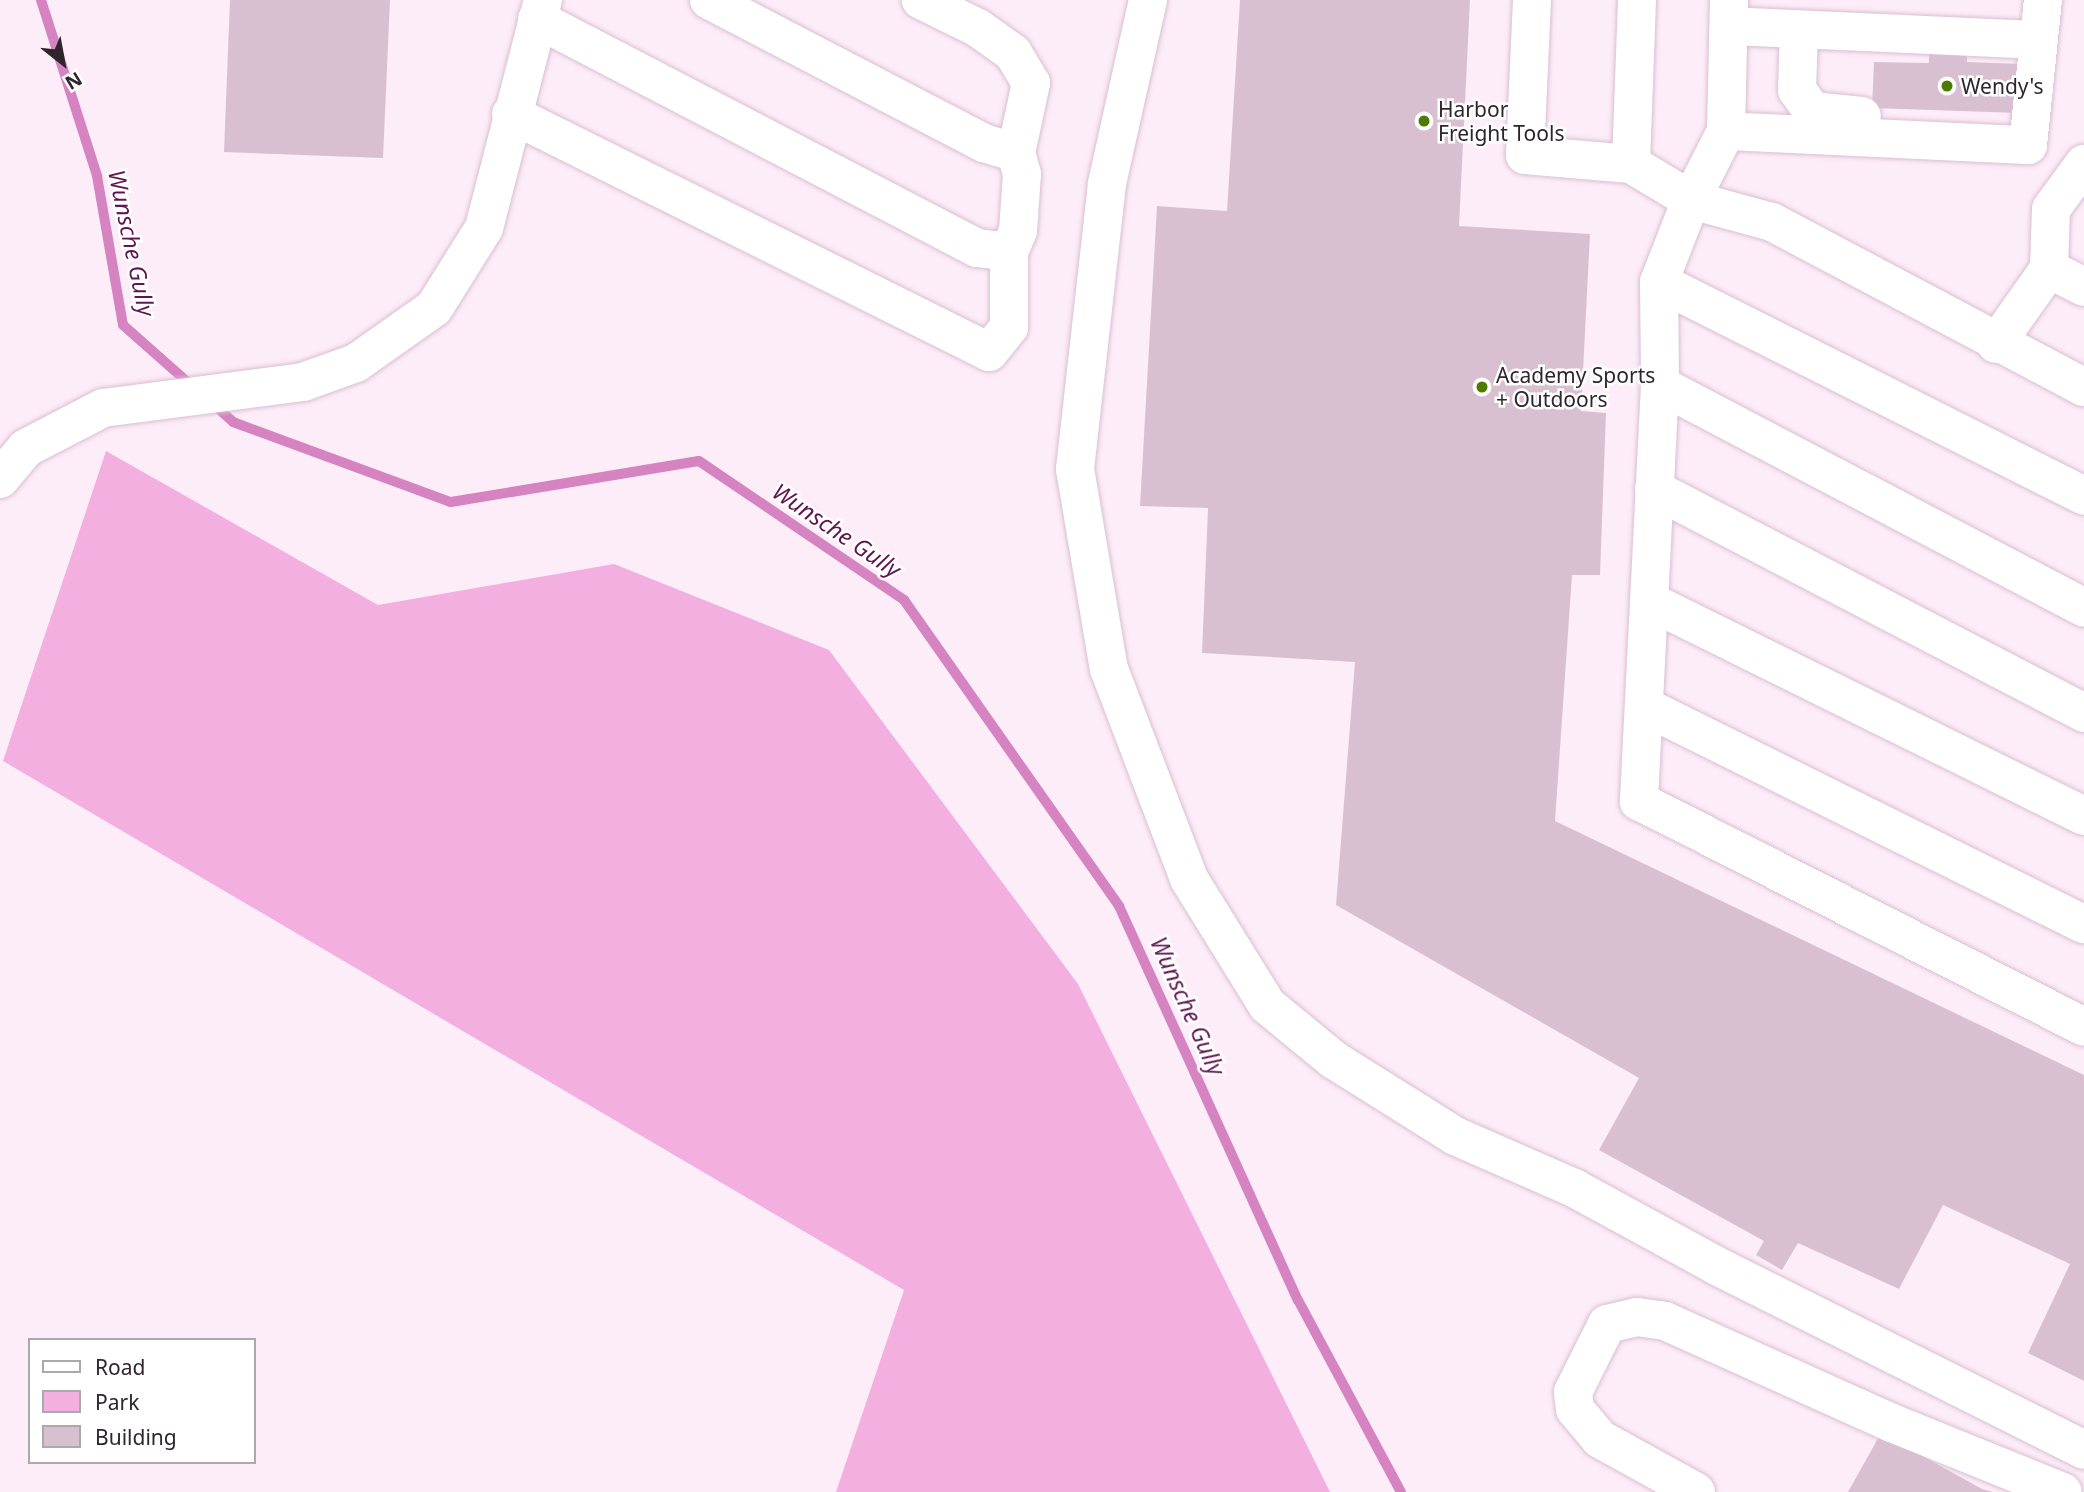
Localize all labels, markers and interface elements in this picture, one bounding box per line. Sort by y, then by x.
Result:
north arrow [28,28,98,98]
text: N [61,66,87,96]
place label: Wendy's [1961,73,2044,99]
marker: Wendy's [1939,78,1955,94]
place label: Harbor Freight Tools [1438,96,1564,146]
marker: Harbor Freight Tools [1416,113,1432,129]
water label: Wunsche Gully [103,167,161,319]
place label: Academy Sports + Outdoors [1496,362,1655,412]
marker: Academy Sports + Outdoors [1474,379,1490,395]
water label: Wunsche Gully [768,477,906,583]
water label: Wunsche Gully [1145,932,1231,1080]
legend [28,1338,256,1464]
text: Road [95,1353,145,1381]
text: Park [95,1388,139,1416]
text: Building [95,1423,177,1451]

